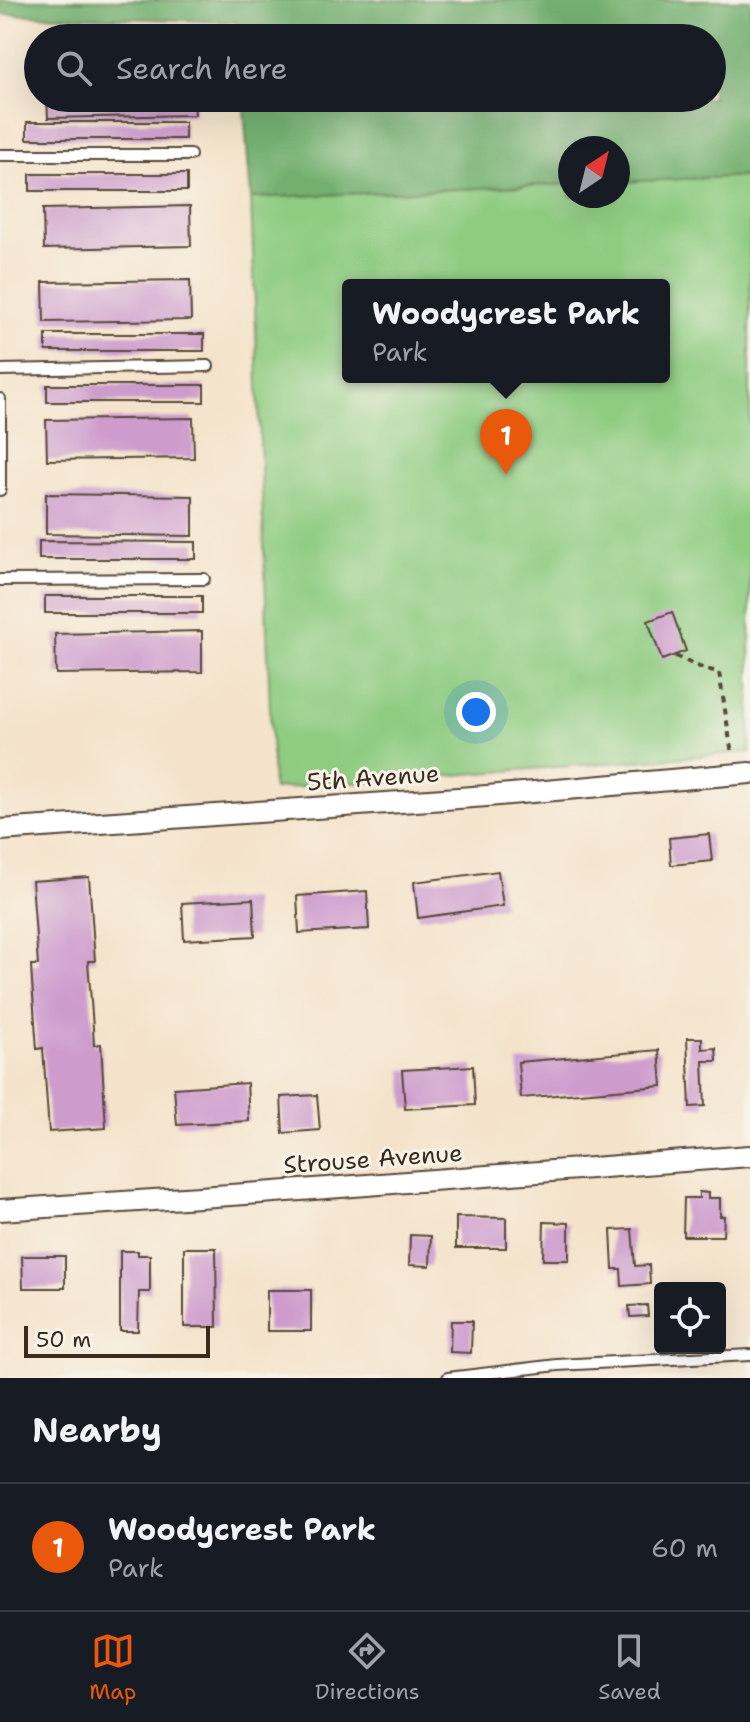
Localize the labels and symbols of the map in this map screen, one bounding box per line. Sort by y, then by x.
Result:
north arrow [558,136,630,208]
pin: 1 [480,409,532,475]
your location [456,692,496,732]
street label: 5th Avenue [306,757,440,799]
street label: Strouse Avenue [282,1137,464,1181]
scale bar [24,1322,210,1358]

